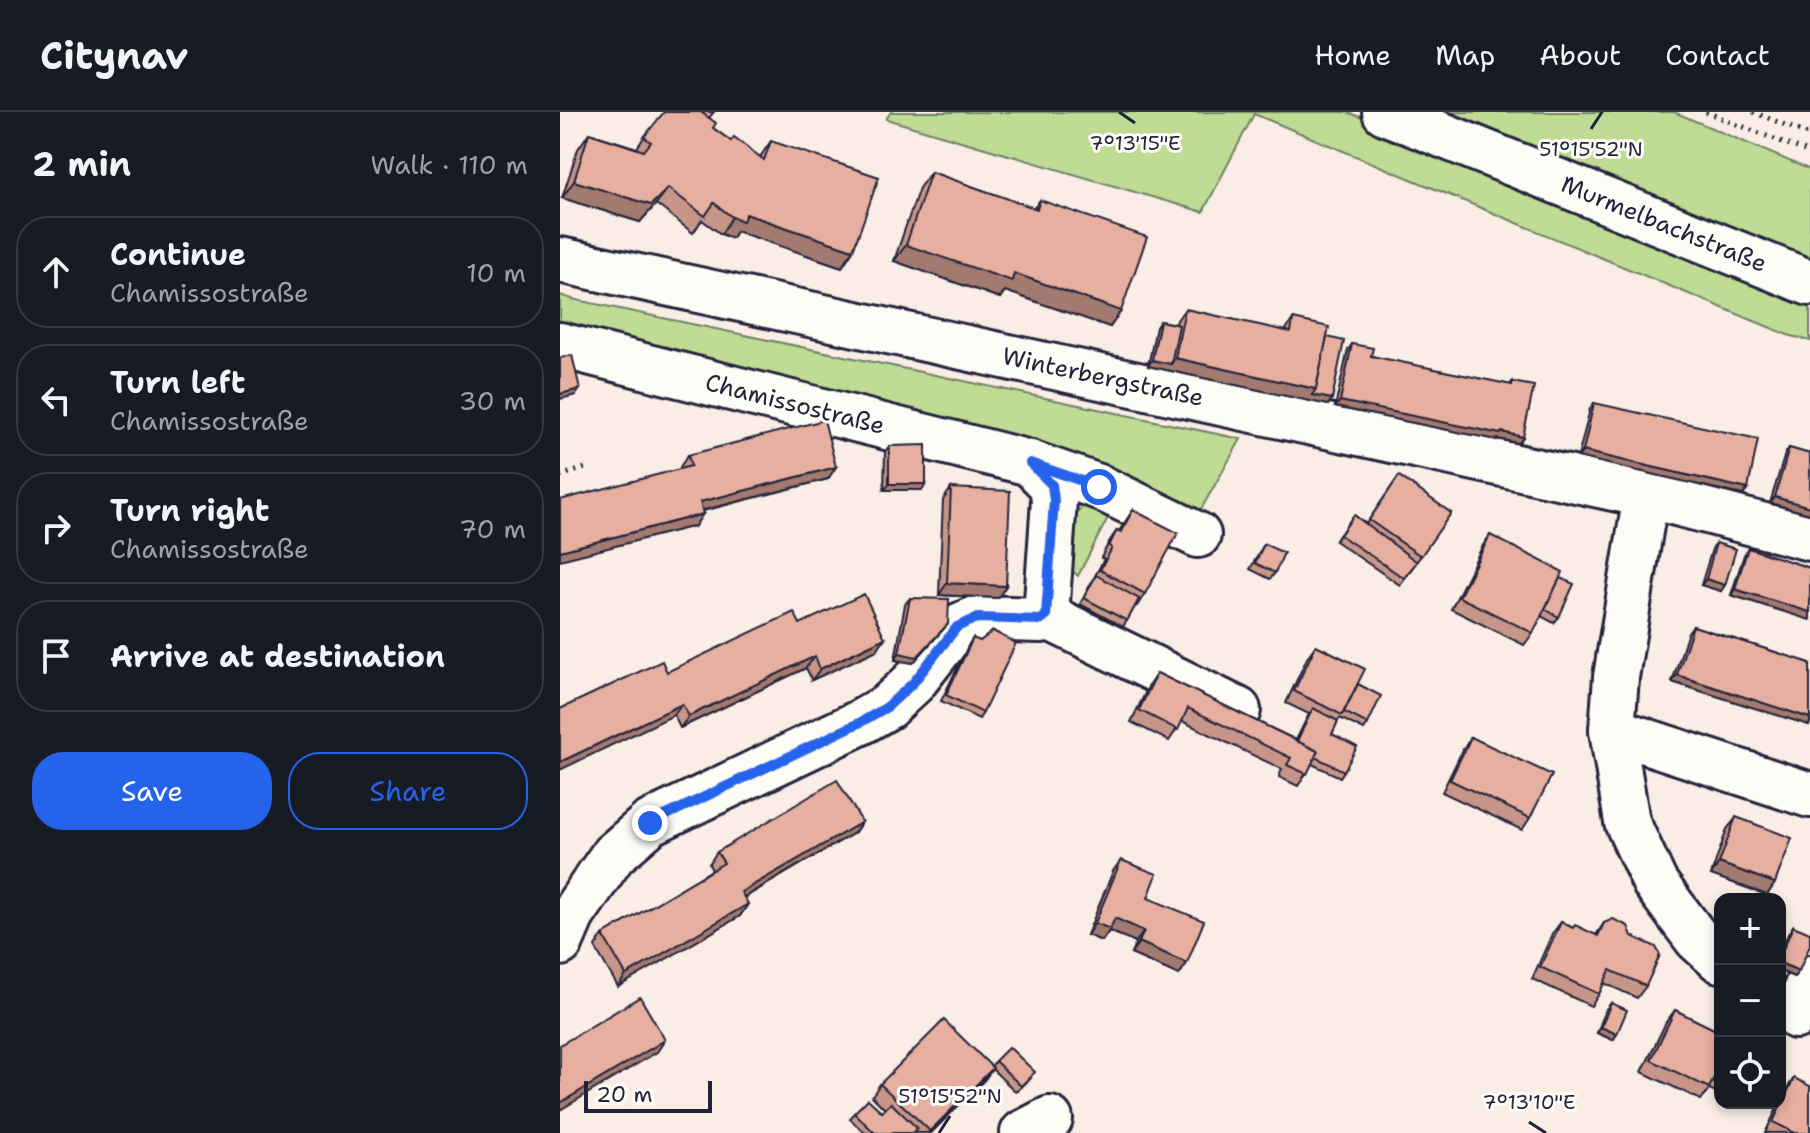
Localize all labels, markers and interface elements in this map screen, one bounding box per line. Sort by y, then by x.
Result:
text: Citynav [40,30,188,81]
text: Home [1314,36,1391,74]
text: Map [1435,36,1495,74]
text: About [1539,36,1621,74]
text: Contact [1665,36,1770,74]
text: 7°13'15"E [1089,130,1181,156]
text: 51°15'52"N [1539,136,1643,162]
text: 2 min [32,141,131,187]
text: Walk · 110 m [370,147,528,182]
street label: Murmelbachstraße [1556,168,1772,280]
text: Continue [110,234,246,275]
icon: ahead [34,250,78,294]
text: 10 m [466,255,526,290]
text: Chamissostraße [110,275,309,310]
street label: Winterbergstraße [999,340,1207,414]
text: Turn left [110,362,245,403]
street label: Chamissostraße [702,366,888,442]
icon: left [34,378,78,422]
text: 30 m [459,383,526,418]
text: Chamissostraße [110,403,309,438]
route start [1081,469,1117,505]
text: Turn right [110,490,269,531]
icon: right [34,506,78,550]
text: 70 m [459,511,526,546]
text: Chamissostraße [110,531,309,566]
icon: arrive [34,634,78,678]
text: Arrive at destination [110,636,445,677]
button: Save [32,752,272,830]
button: Share [288,752,528,830]
route end [632,805,668,841]
map controls [1714,893,1786,1109]
button: + [1714,893,1786,965]
button: − [1714,965,1786,1037]
button: locate [1714,1037,1786,1109]
scale bar [584,1077,712,1113]
text: 20 m [596,1080,653,1109]
text: 51°15'52"N [898,1083,1002,1109]
text: 7°13'10"E [1483,1089,1575,1115]

